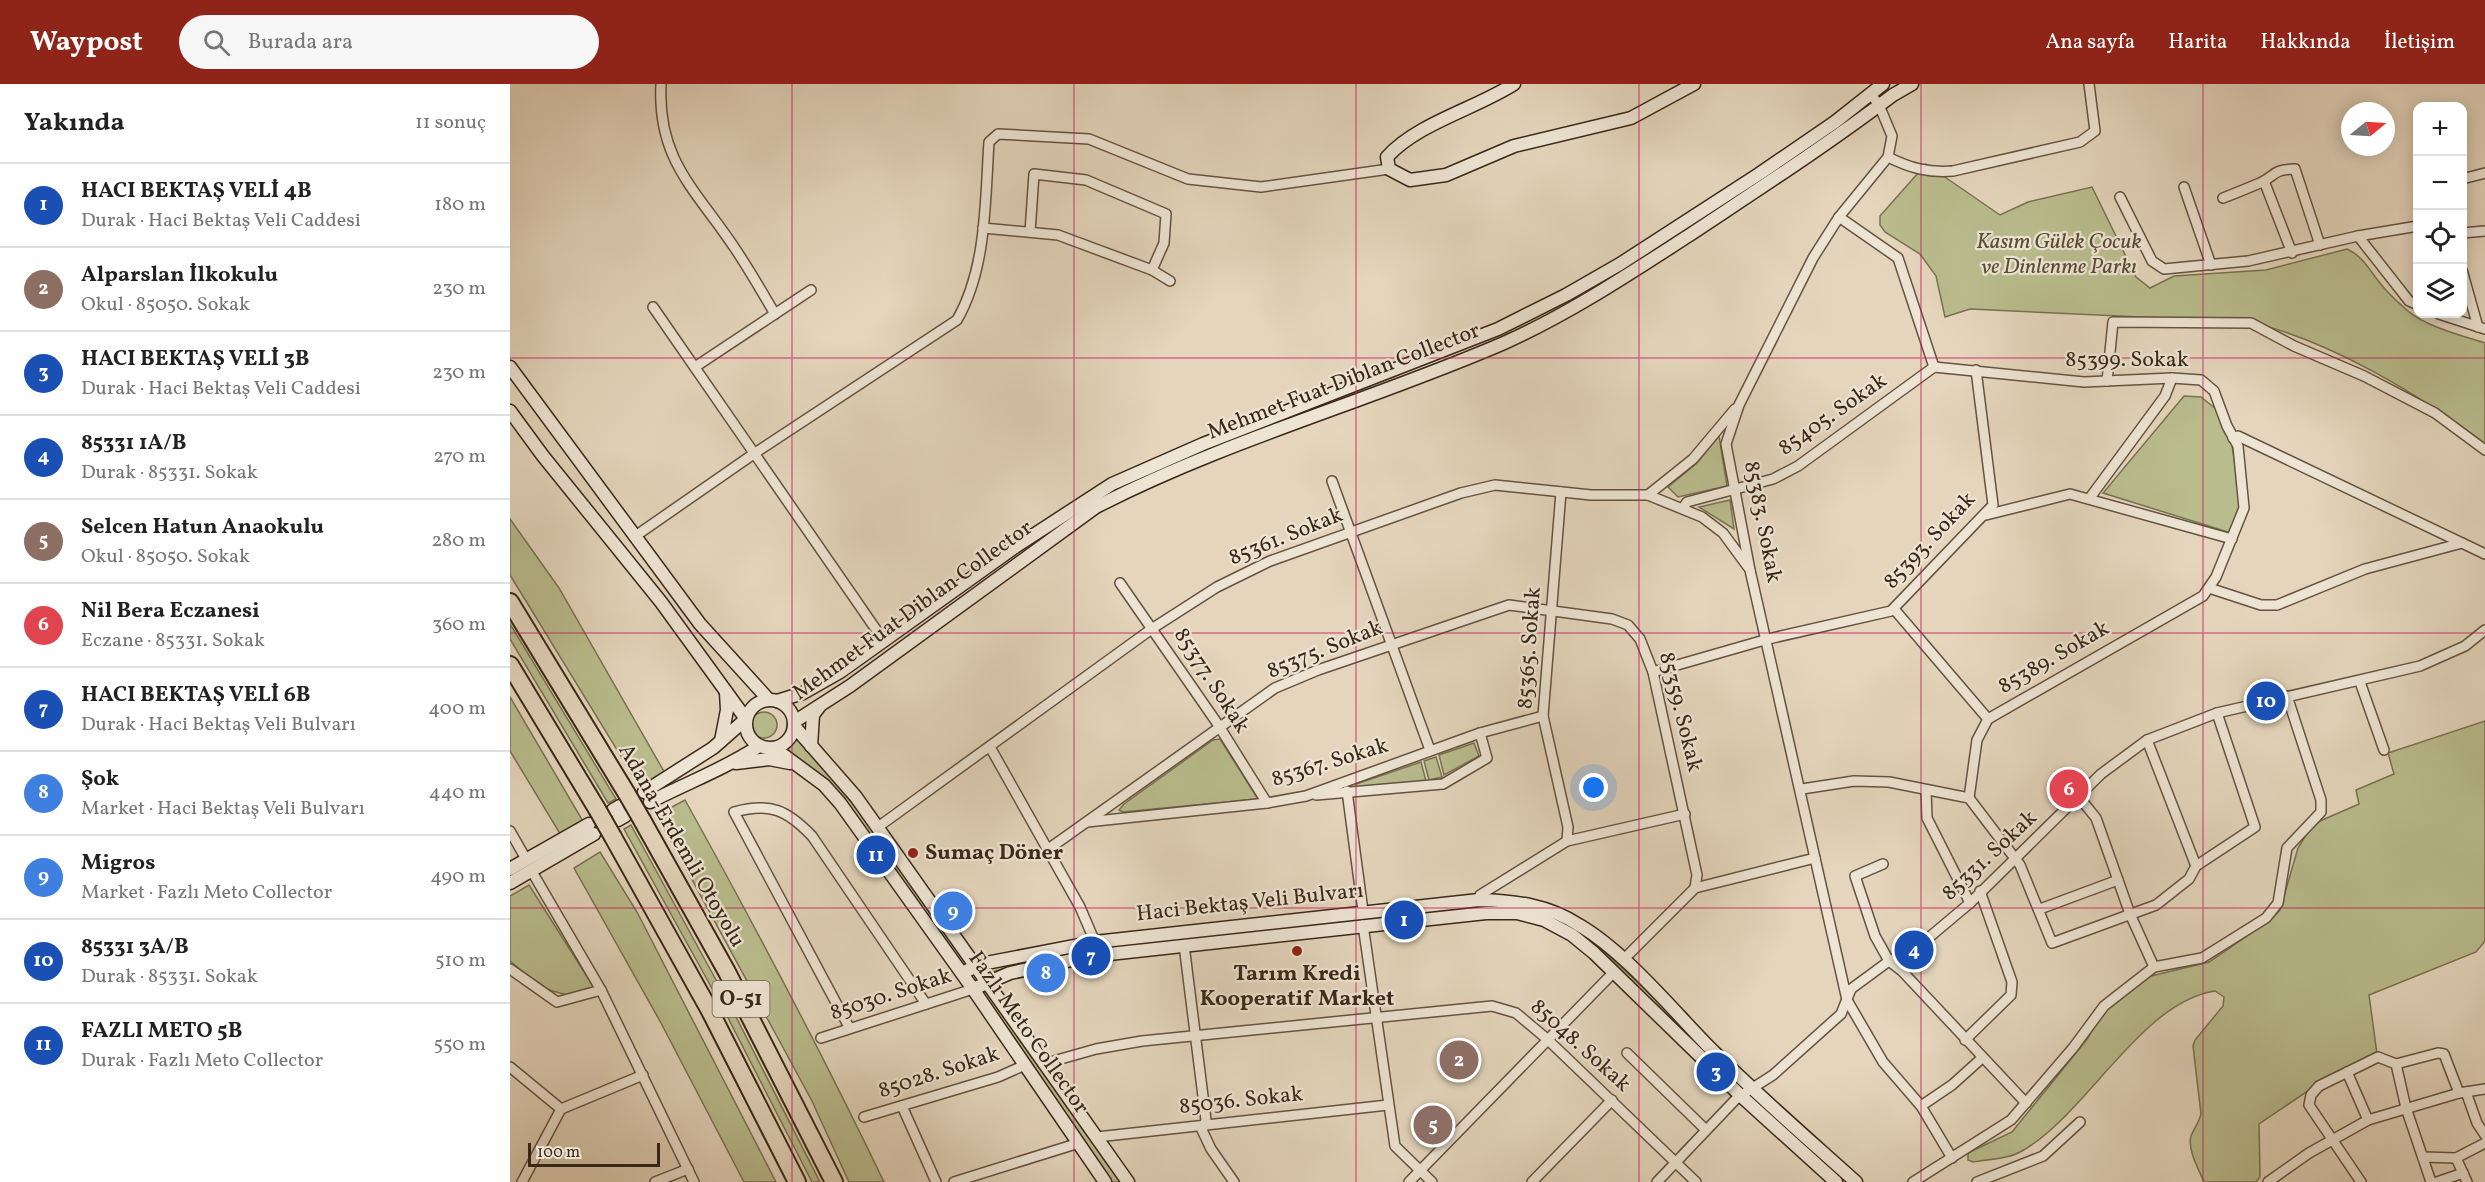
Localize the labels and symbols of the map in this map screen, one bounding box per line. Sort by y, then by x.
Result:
north arrow [2341,102,2395,156]
park label: Kasım Gülek Çocuk ve Dinlenme Parkı [1976,227,2142,283]
street label: Mehmet Fuat Diblan Collector [1203,316,1485,448]
street label: 85399. Sokak [2065,345,2189,376]
street label: 85405. Sokak [1773,366,1893,464]
street label: 85383. Sokak [1735,458,1789,586]
street label: 85393. Sokak [1877,486,1983,596]
street label: 85361. Sokak [1224,500,1348,574]
street label: Mehmet Fuat Diblan Collector [787,513,1039,709]
street label: 85365. Sokak [1510,586,1550,710]
street label: 85375. Sokak [1263,613,1387,687]
street label: 85389. Sokak [1993,614,2115,702]
street label: 85377. Sokak [1165,622,1257,740]
street label: 85359. Sokak [1650,649,1710,775]
pin: 10 [2246,678,2286,724]
street label: 85367. Sokak [1268,731,1392,795]
street label: Adana-Erdemli Otoyolu [610,738,752,954]
pin: 6 [2050,766,2088,812]
your location [1579,773,1608,802]
street label: 85331. Sokak [1935,804,2045,908]
pin: 11 [856,832,896,878]
place label: Sumaç Döner [925,838,1064,869]
marker: Sumaç Döner [906,846,920,860]
street label: Haci Bektaş Veli Bulvarı [1135,876,1365,930]
pin: 9 [934,888,972,934]
pin: 1 [1384,898,1424,942]
pin: 4 [1894,928,1934,972]
pin: 7 [1072,934,1110,978]
marker: Tarım Kredi Kooperatif Market [1290,944,1304,958]
street label: Fazlı Meto Collector [960,945,1096,1121]
pin: 8 [1026,950,1066,996]
place label: Tarım Kredi Kooperatif Market [1200,959,1394,1015]
street label: 85030. Sokak [826,961,956,1029]
road number: O-51 [712,981,770,1017]
street label: 85048. Sokak [1523,992,1637,1100]
pin: 2 [1440,1038,1478,1082]
street label: 85028. Sokak [875,1039,1003,1107]
pin: 3 [1696,1050,1736,1094]
street label: 85036. Sokak [1178,1079,1304,1123]
pin: 5 [1414,1102,1452,1148]
scale bar [528,1140,660,1168]

